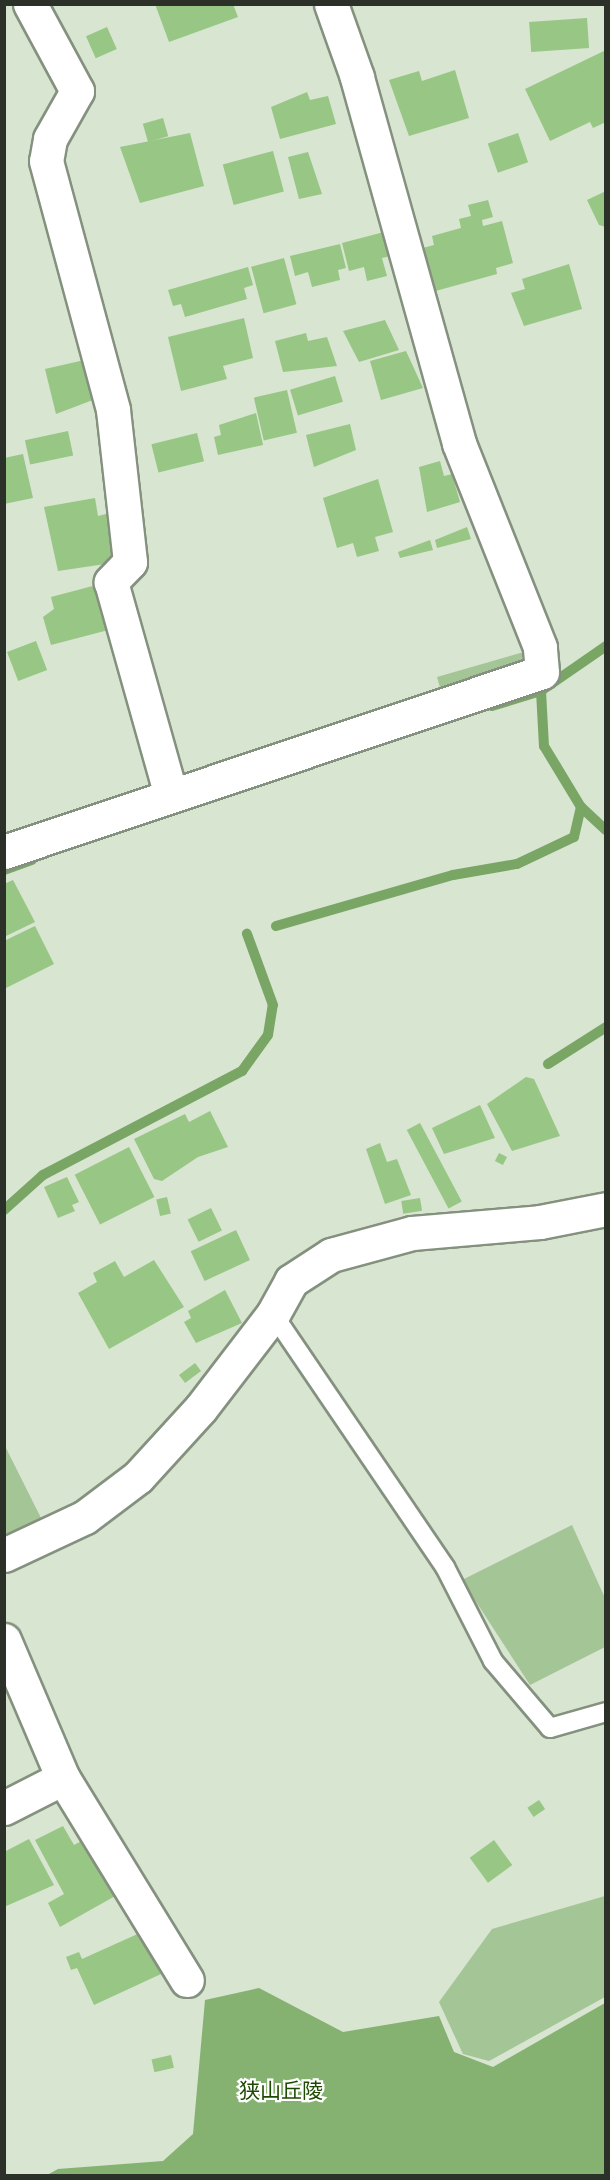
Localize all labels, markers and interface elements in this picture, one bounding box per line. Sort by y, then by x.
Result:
park label: 狭山丘陵 [239,2080,323,2106]

